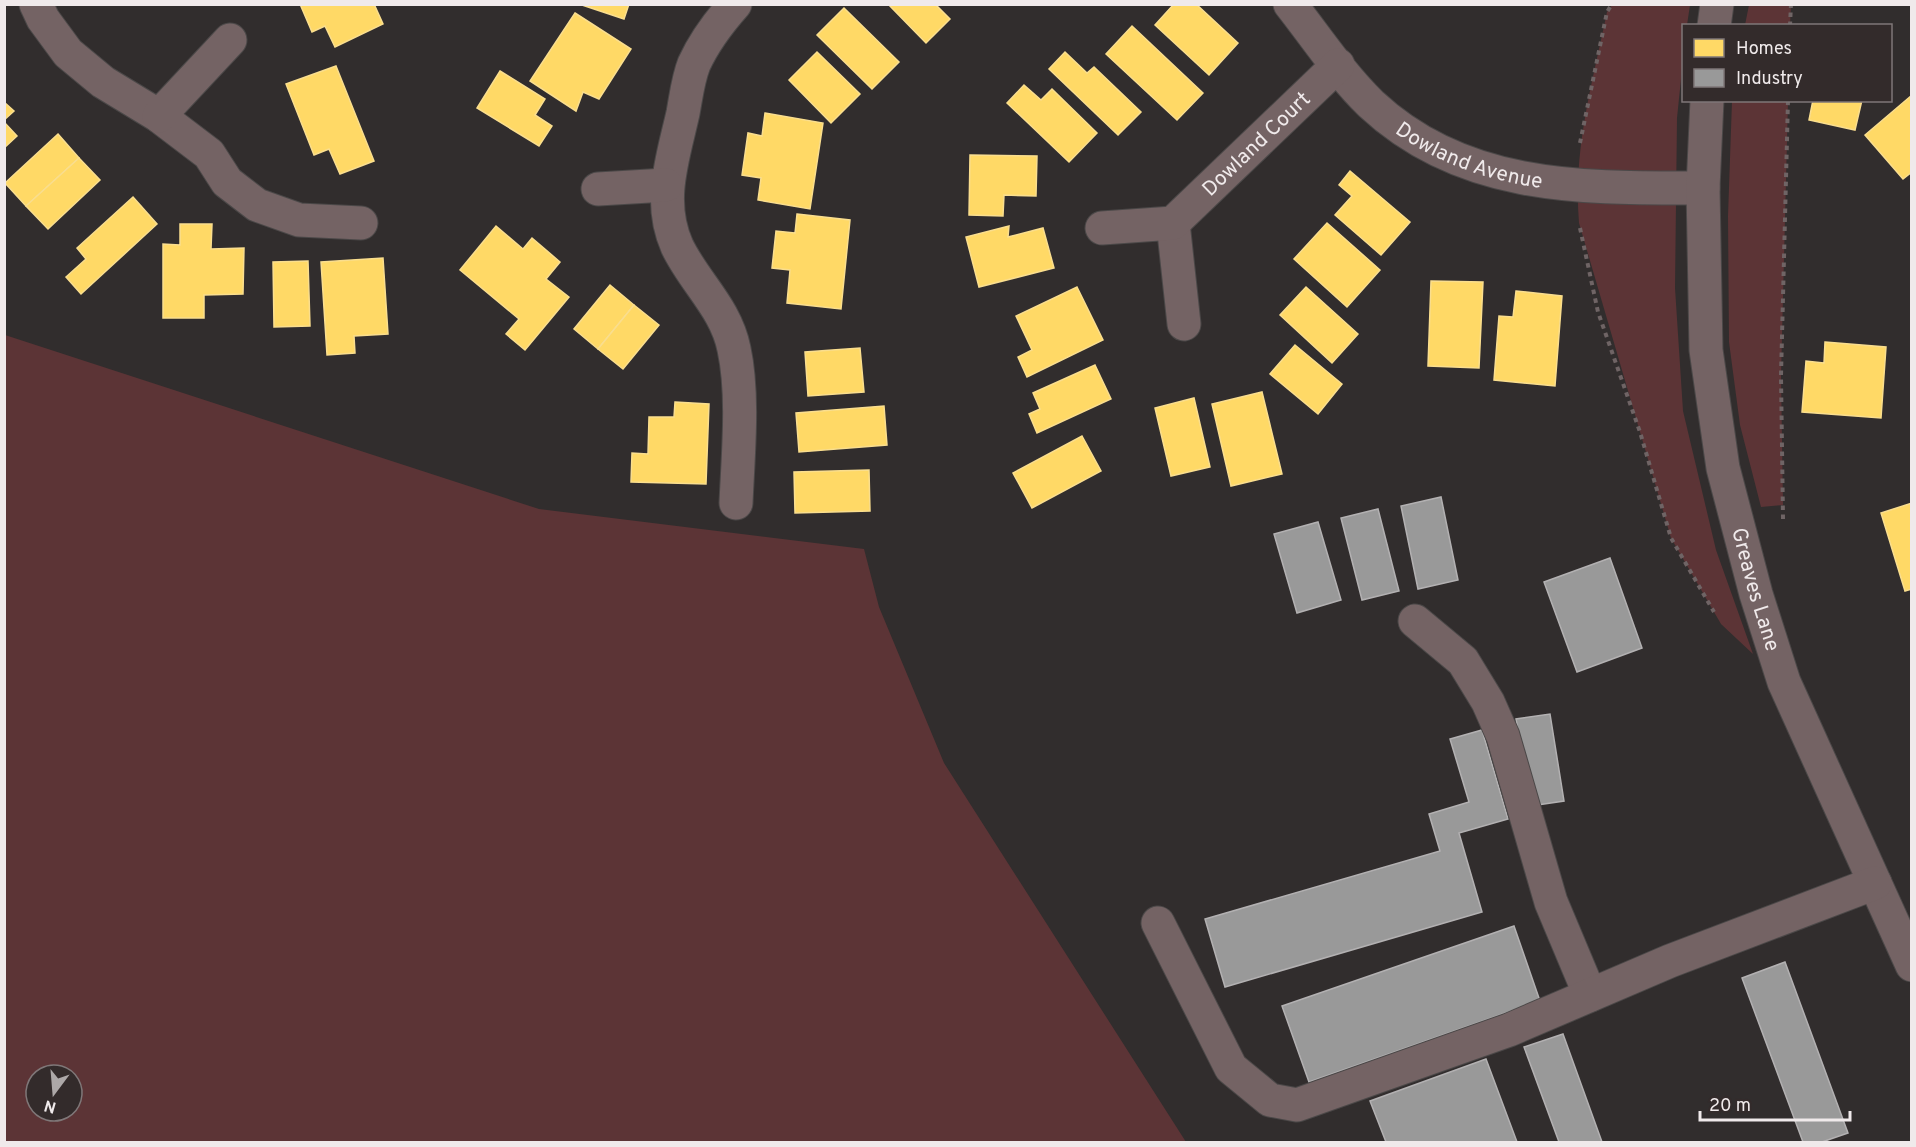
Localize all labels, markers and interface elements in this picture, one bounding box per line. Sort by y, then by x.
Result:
legend [1682,24,1892,102]
text: Homes [1736,38,1792,61]
text: Industry [1736,68,1803,91]
street label: Dowland Court [1197,86,1317,203]
street label: Dowland Avenue [1390,117,1544,196]
street label: Greaves Lane [1724,525,1785,655]
north arrow [24,1063,84,1123]
scale bar [1700,1084,1850,1122]
text: N [42,1094,59,1117]
text: 20 m [1709,1095,1751,1118]

